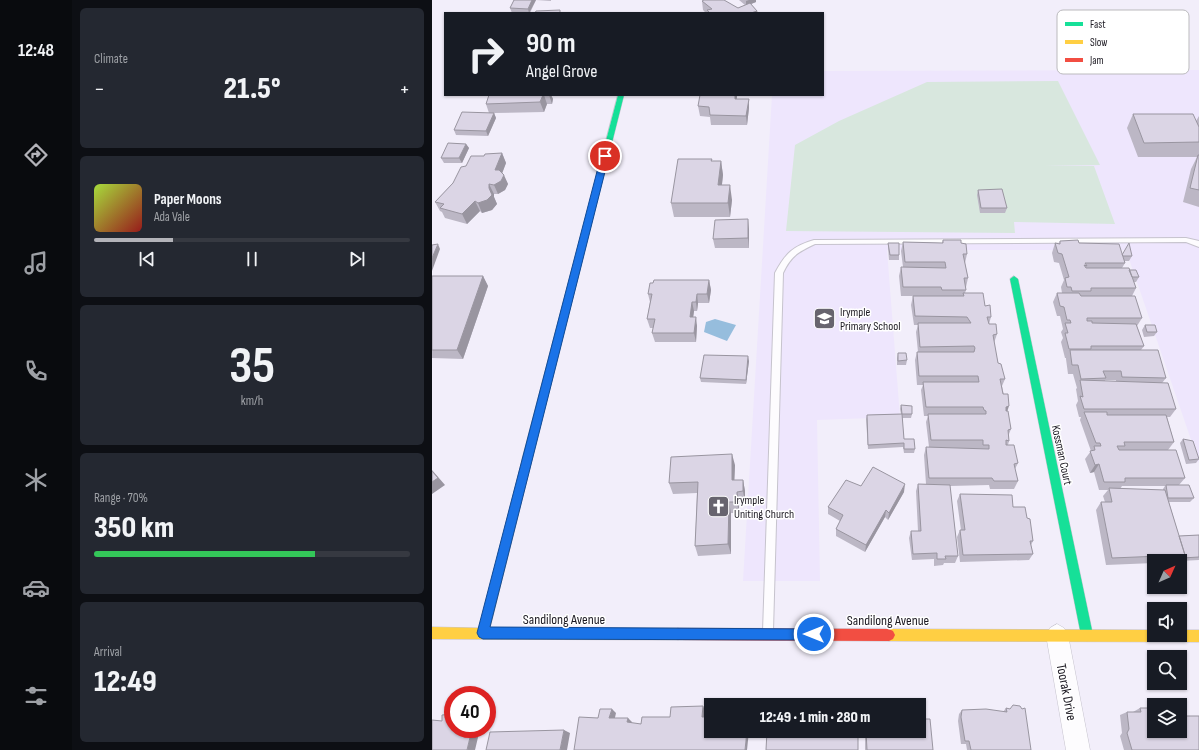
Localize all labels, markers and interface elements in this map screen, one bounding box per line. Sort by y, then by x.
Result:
legend [1057,10,1189,74]
text: Fast [1090,18,1106,31]
text: 90 m [526,27,576,60]
icon: right [460,28,512,80]
text: Slow [1090,36,1107,49]
text: 12:48 [18,40,54,61]
text: Climate [94,51,128,67]
text: Jam [1089,54,1104,67]
text: Angel Grove [526,61,598,82]
text: 21.5° [223,71,281,107]
text: − [94,76,105,103]
text: + [399,76,410,103]
pin [588,139,622,173]
icon: directions [22,141,50,169]
icon: arrive [594,145,616,167]
text: Paper Moons [154,190,222,209]
text: Ada Vale [154,209,190,225]
icon: previous [136,248,158,270]
icon: pause [241,248,263,270]
icon: next [346,248,368,270]
icon: music [22,249,50,277]
place label: Irymple Primary School [840,305,900,334]
school or university icon: Irymple Primary School [812,306,838,332]
text: 35 [229,335,275,398]
icon: phone [22,357,50,385]
text: km/h [241,393,263,409]
street label: Kossman Court [1048,424,1075,487]
icon: climate [22,466,50,494]
text: Range · 70% [94,490,148,506]
place label: Irymple Uniting Church [734,493,794,522]
church icon: Irymple Uniting Church [706,494,732,520]
text: 350 km [94,510,174,546]
north arrow [1147,554,1187,594]
map controls [1147,554,1187,738]
icon: car [22,574,50,602]
button: sound [1147,602,1187,642]
street label: Sandilong Avenue [523,611,605,628]
street label: Sandilong Avenue [847,612,929,629]
position arrow [793,613,835,655]
text: Arrival [94,644,122,660]
button: search [1147,650,1187,690]
street label: Toorak Drive [1053,662,1080,722]
text: 12:49 [94,664,157,700]
icon: filters [22,682,50,710]
speed limit sign: 40 [444,686,496,738]
button: layers [1147,698,1187,738]
text: 12:49 · 1 min · 280 m [760,708,870,727]

